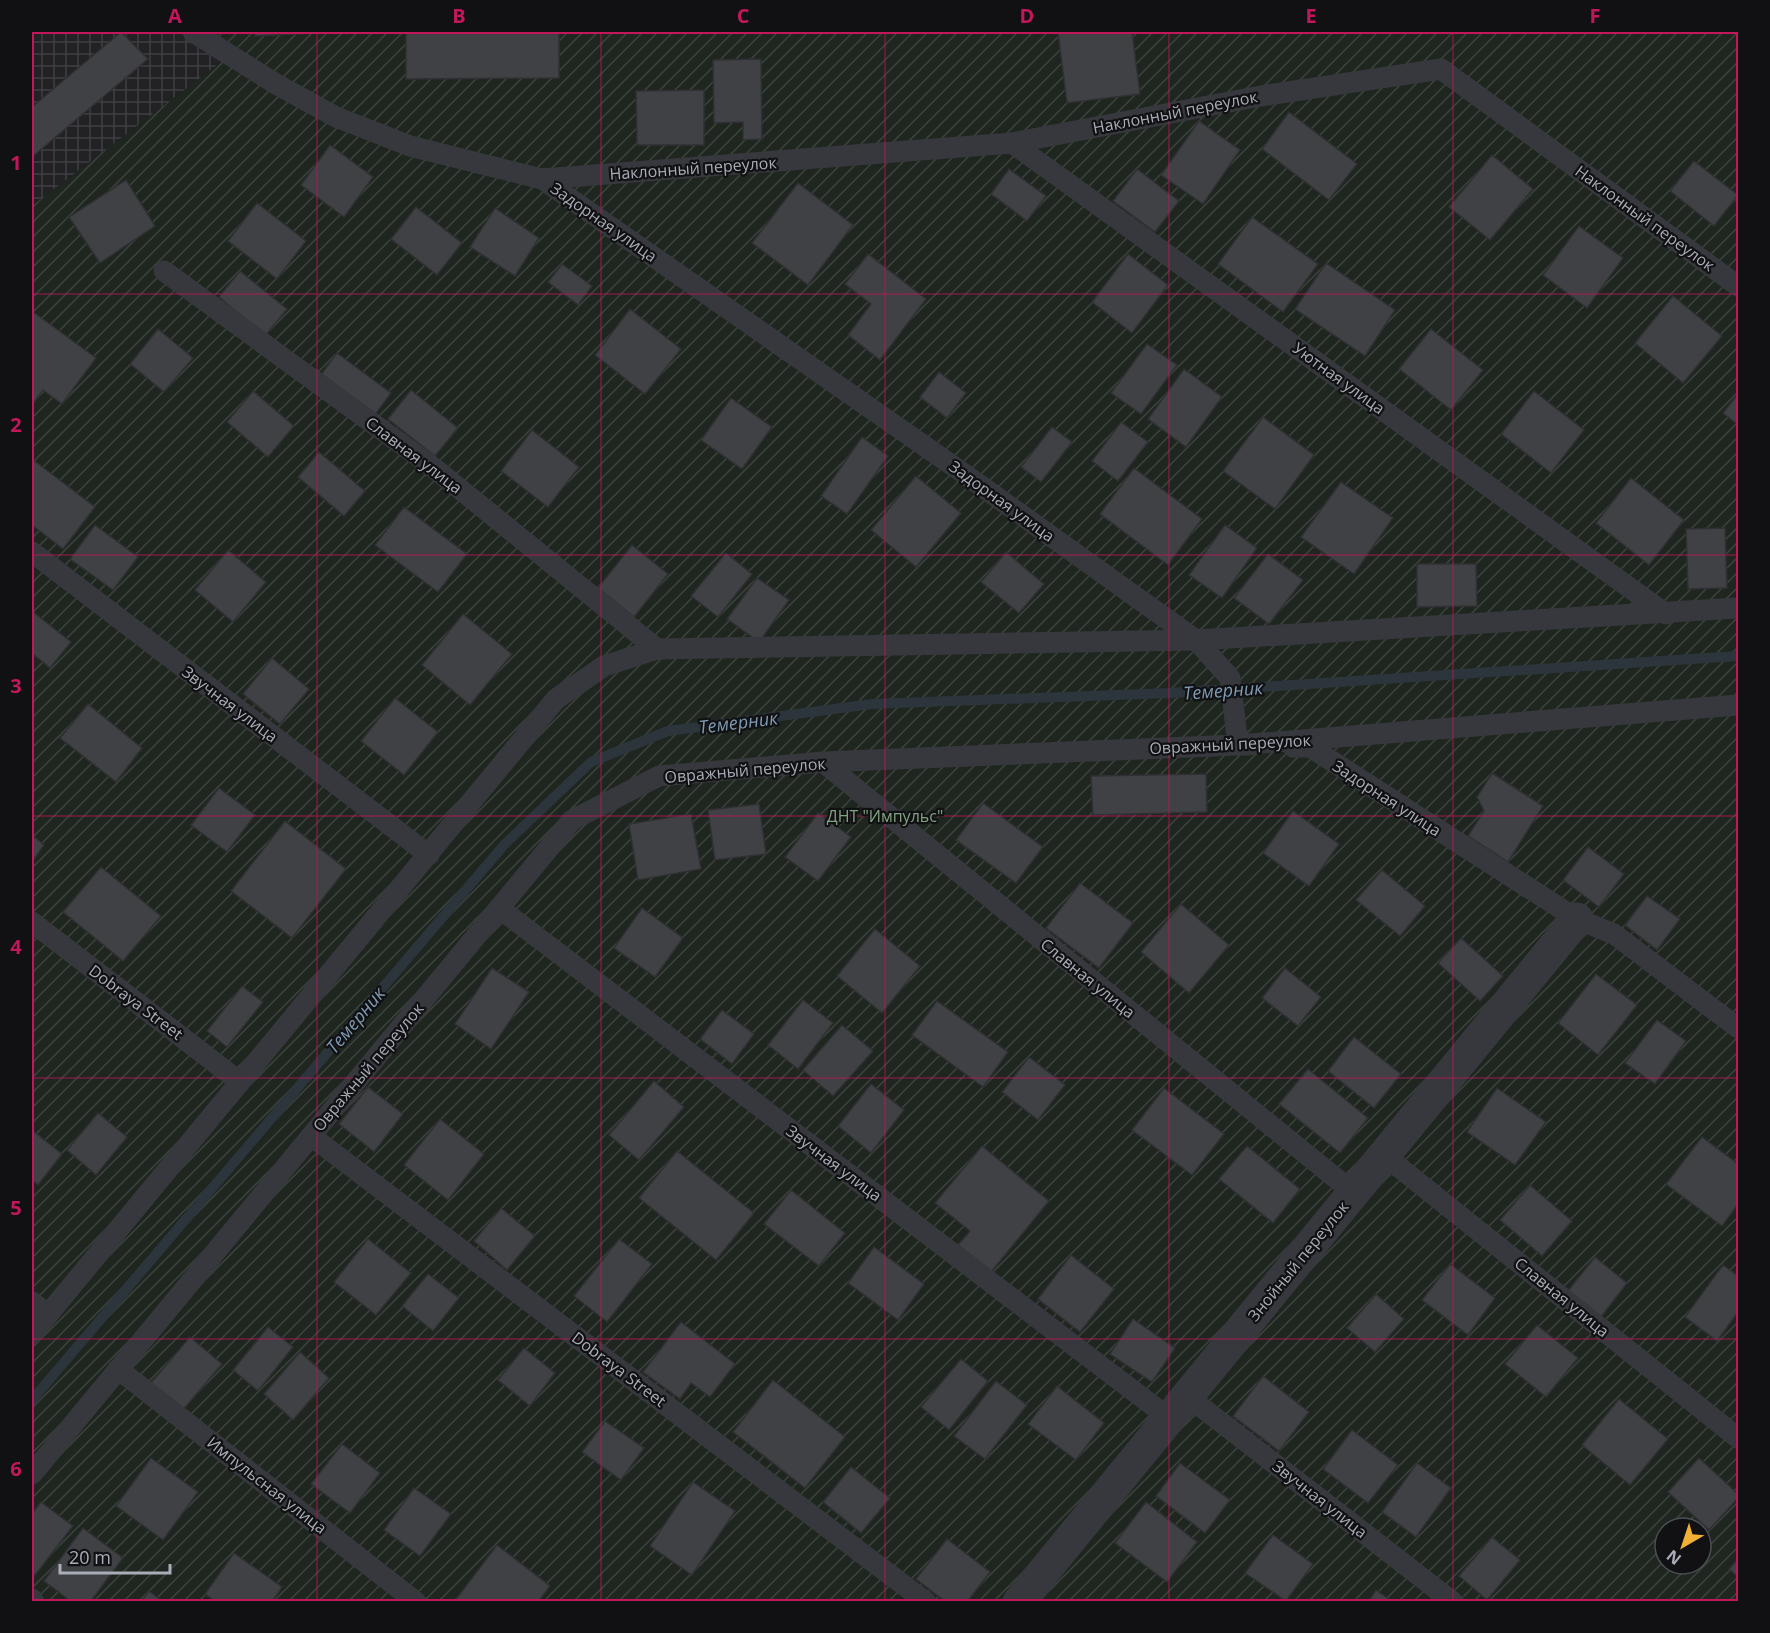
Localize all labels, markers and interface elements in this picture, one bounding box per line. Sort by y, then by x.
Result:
text: A [168,2,182,29]
text: B [452,2,466,29]
text: C [737,2,750,29]
text: D [1020,2,1034,29]
text: E [1305,2,1317,29]
text: F [1590,2,1600,29]
street label: Наклонный переулок [1091,85,1260,139]
text: 1 [10,149,22,176]
street label: Наклонный переулок [609,151,778,185]
street label: Наклонный переулок [1571,160,1720,277]
street label: Задорная улица [546,177,662,267]
street label: Уютная улица [1288,337,1390,419]
text: 2 [10,411,22,438]
street label: Славная улица [361,411,467,499]
street label: Задорная улица [945,455,1059,547]
street label: Звучная улица [178,661,282,747]
text: 3 [10,672,22,699]
water label: Темерник [1183,675,1265,705]
water label: Темерник [697,705,780,739]
street label: Овражный переулок [1149,729,1312,759]
street label: Овражный переулок [664,752,827,788]
street label: Задорная улица [1329,755,1445,841]
park label: ДНТ "Импульс" [827,805,943,827]
text: 4 [10,933,22,960]
street label: Славная улица [1036,933,1140,1023]
street label: Dobraya Street [85,959,188,1045]
water label: Темерник [320,981,391,1058]
street label: Овражный переулок [308,997,429,1136]
street label: Звучная улица [782,1120,886,1206]
text: 5 [10,1194,22,1221]
street label: Знойный переулок [1243,1196,1354,1326]
street label: Славная улица [1510,1252,1614,1342]
street label: Dobraya Street [568,1326,671,1412]
street label: Импульсная улица [203,1431,331,1539]
text: 6 [10,1455,22,1482]
street label: Звучная улица [1268,1455,1372,1543]
north arrow [1653,1516,1713,1576]
scale bar [60,1537,170,1575]
text: 20 m [69,1545,111,1569]
text: N [1662,1545,1686,1570]

